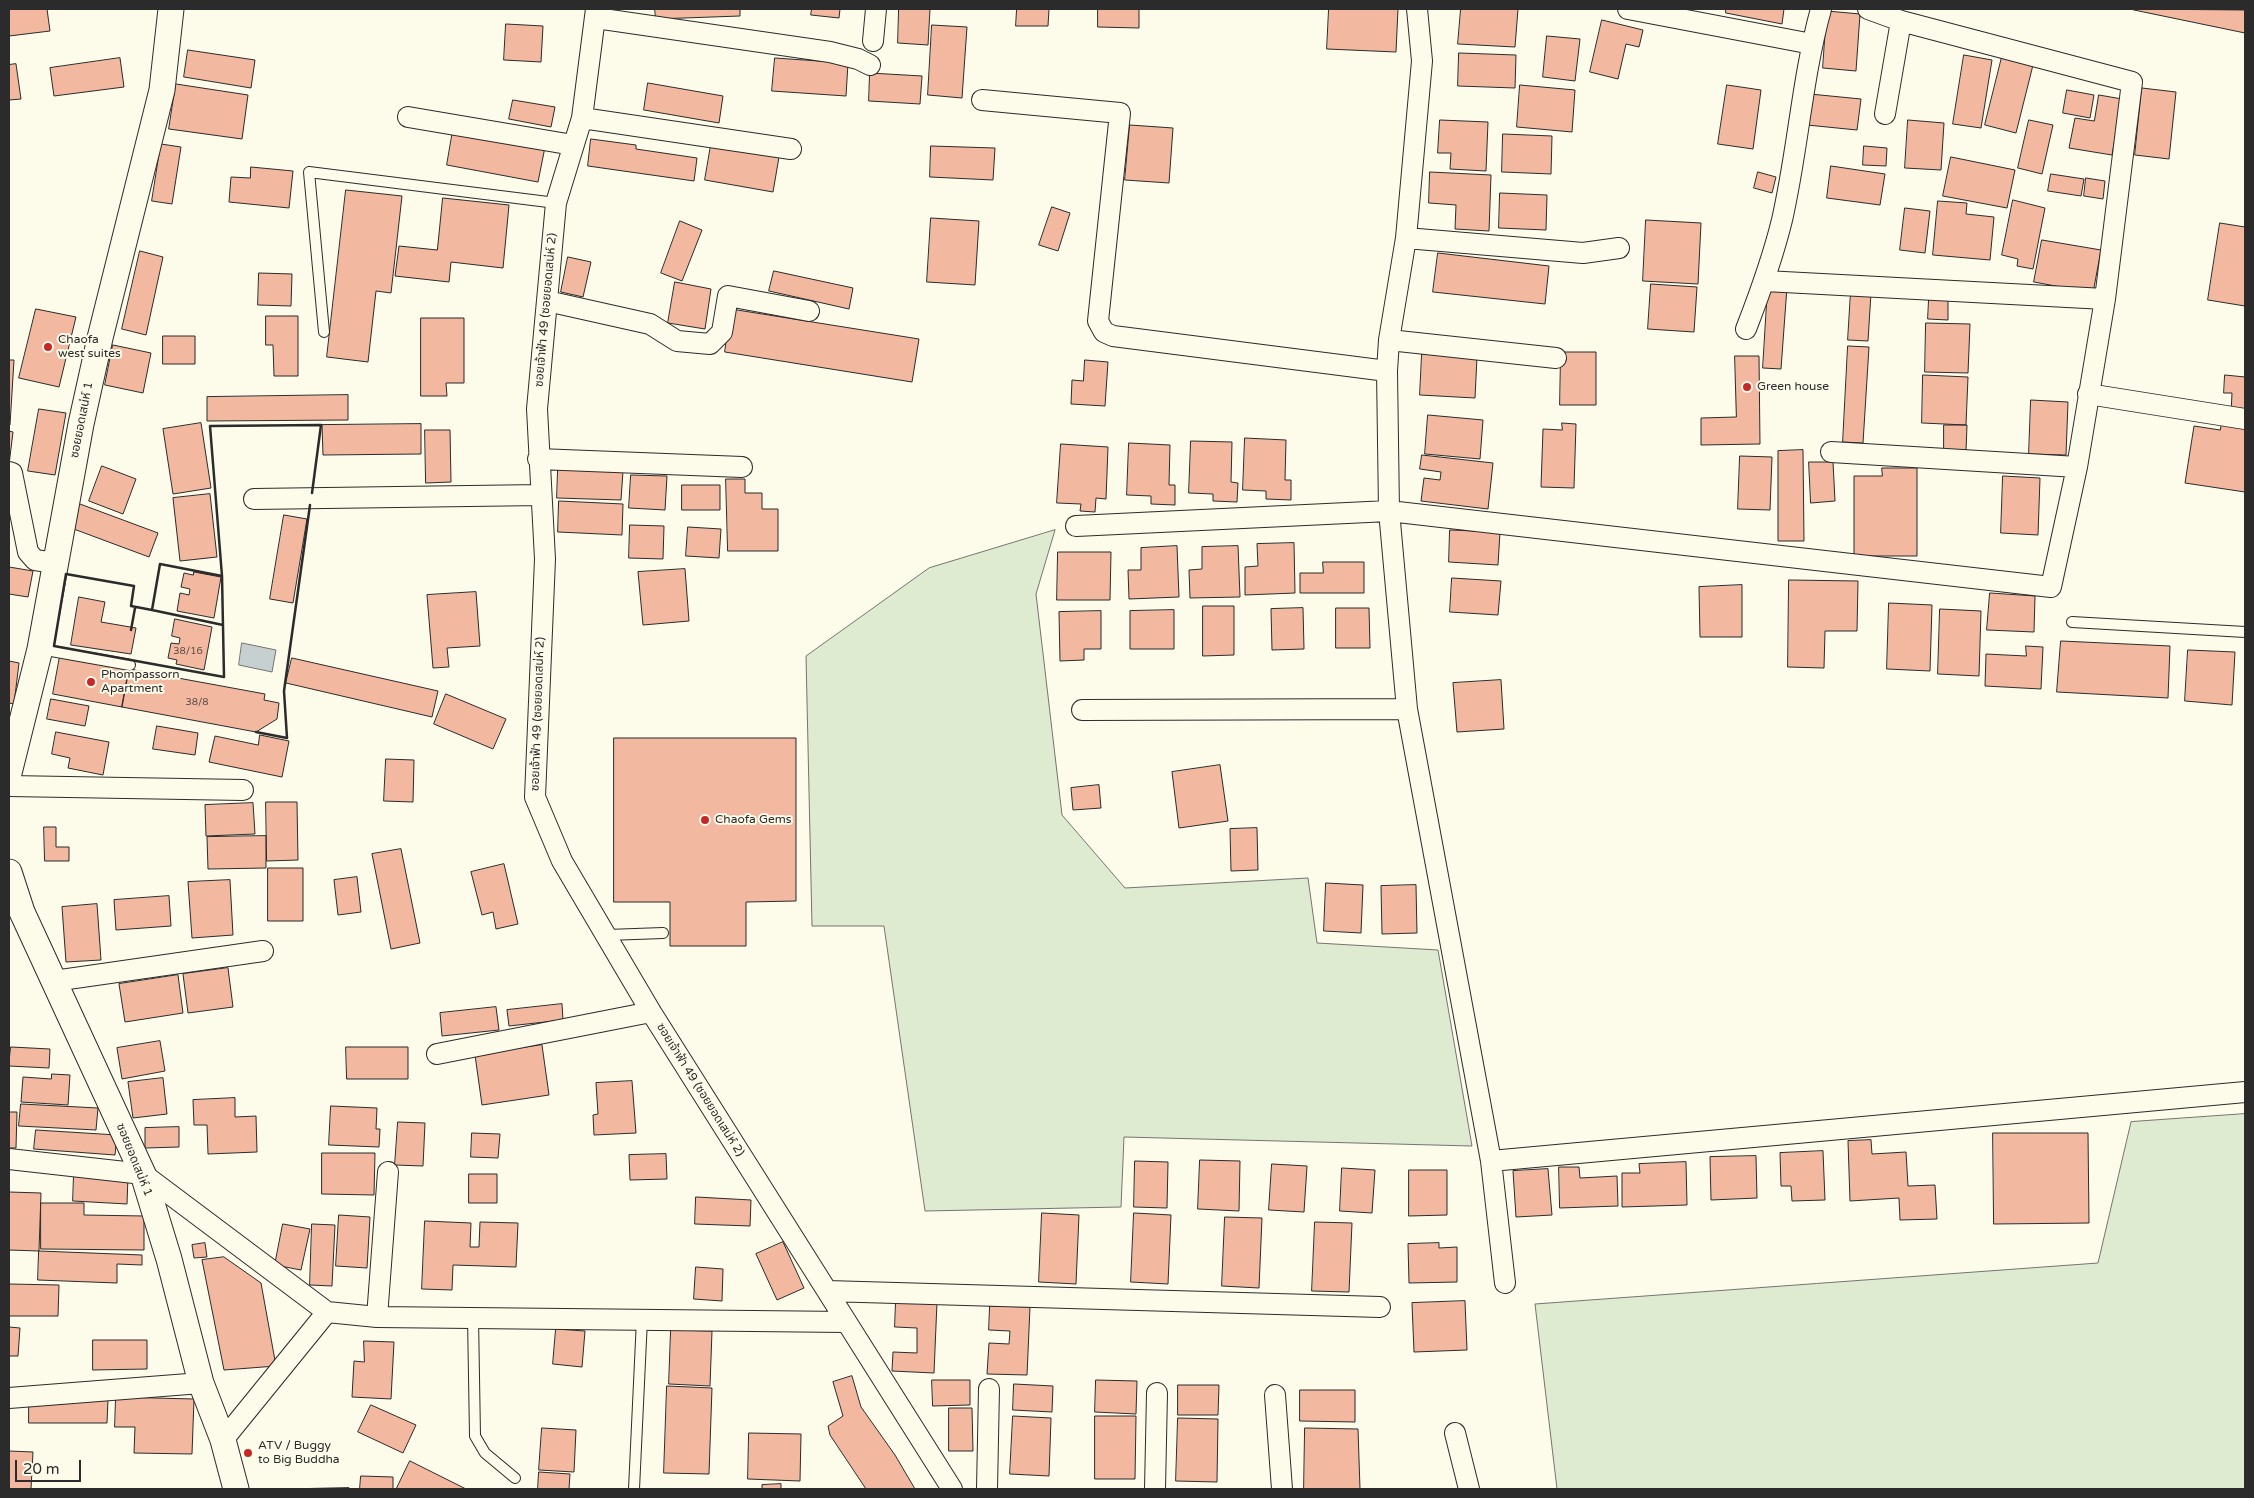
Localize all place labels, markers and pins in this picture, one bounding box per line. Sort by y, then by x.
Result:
place label: Chaofa west suites [58,333,121,361]
marker: Chaofa west suites [42,341,54,353]
place label: Green house [1757,380,1829,394]
marker: Green house [1741,381,1753,393]
place label: Phompassorn Apartment [101,668,180,696]
marker: Phompassorn Apartment [85,676,97,688]
place label: Chaofa Gems [715,813,792,827]
marker: Chaofa Gems [699,814,711,826]
place label: ATV / Buggy to Big Buddha [258,1439,340,1467]
marker: ATV / Buggy to Big Buddha [242,1447,254,1459]

